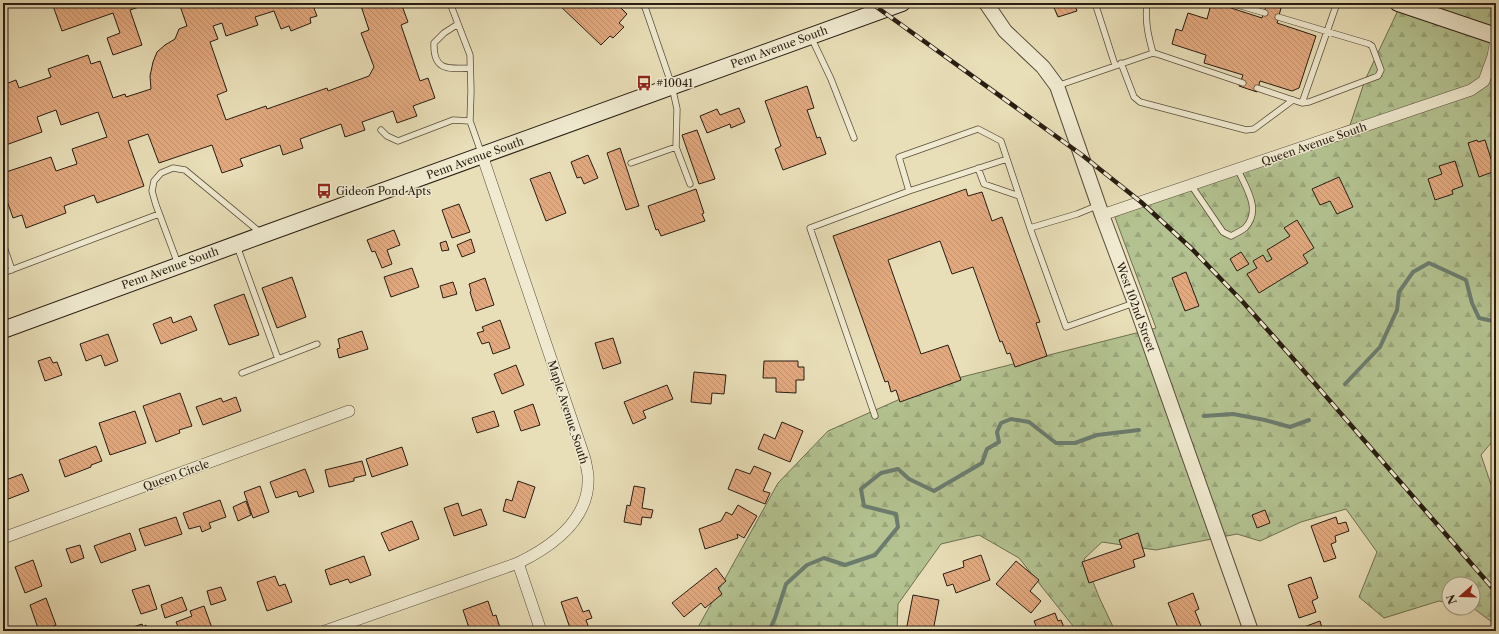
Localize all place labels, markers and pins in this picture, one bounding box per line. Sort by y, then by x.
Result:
bus stop icon: #10041 [635,74,653,92]
place label: #10041 [656,76,693,90]
bus stop icon: Gideon Pond Apts [315,182,333,200]
place label: Gideon Pond Apts [336,184,431,198]

